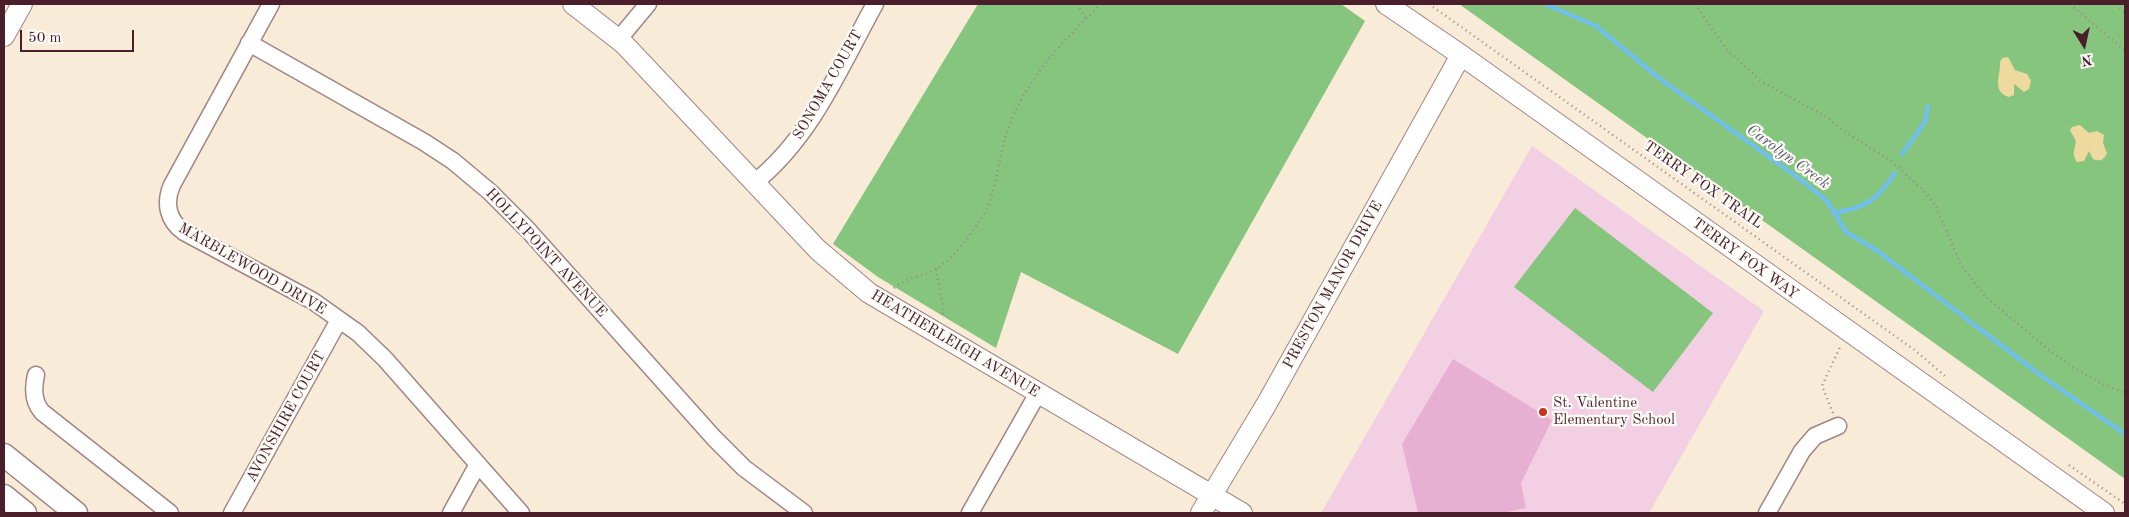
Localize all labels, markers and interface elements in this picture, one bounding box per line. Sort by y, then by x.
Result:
scale bar [22,20,136,52]
north arrow [2059,20,2109,70]
street label: SONOMA COURT [789,27,867,143]
text: 50 m [28,31,62,46]
text: N [2080,52,2093,68]
water label: Carolyn Creek [1742,120,1834,194]
street label: TERRY FOX TRAIL [1640,137,1766,233]
street label: HOLLYPOINT AVENUE [481,185,611,321]
street label: PRESTON MANOR DRIVE [1279,198,1387,372]
street label: TERRY FOX WAY [1688,214,1802,304]
street label: MARBLEWOOD DRIVE [175,219,329,319]
street label: HEATHERLEIGH AVENUE [867,286,1043,402]
street label: AVONSHIRE COURT [242,348,330,486]
place label: St. Valentine Elementary School [1553,394,1675,429]
marker: St. Valentine Elementary School [1537,406,1549,418]

